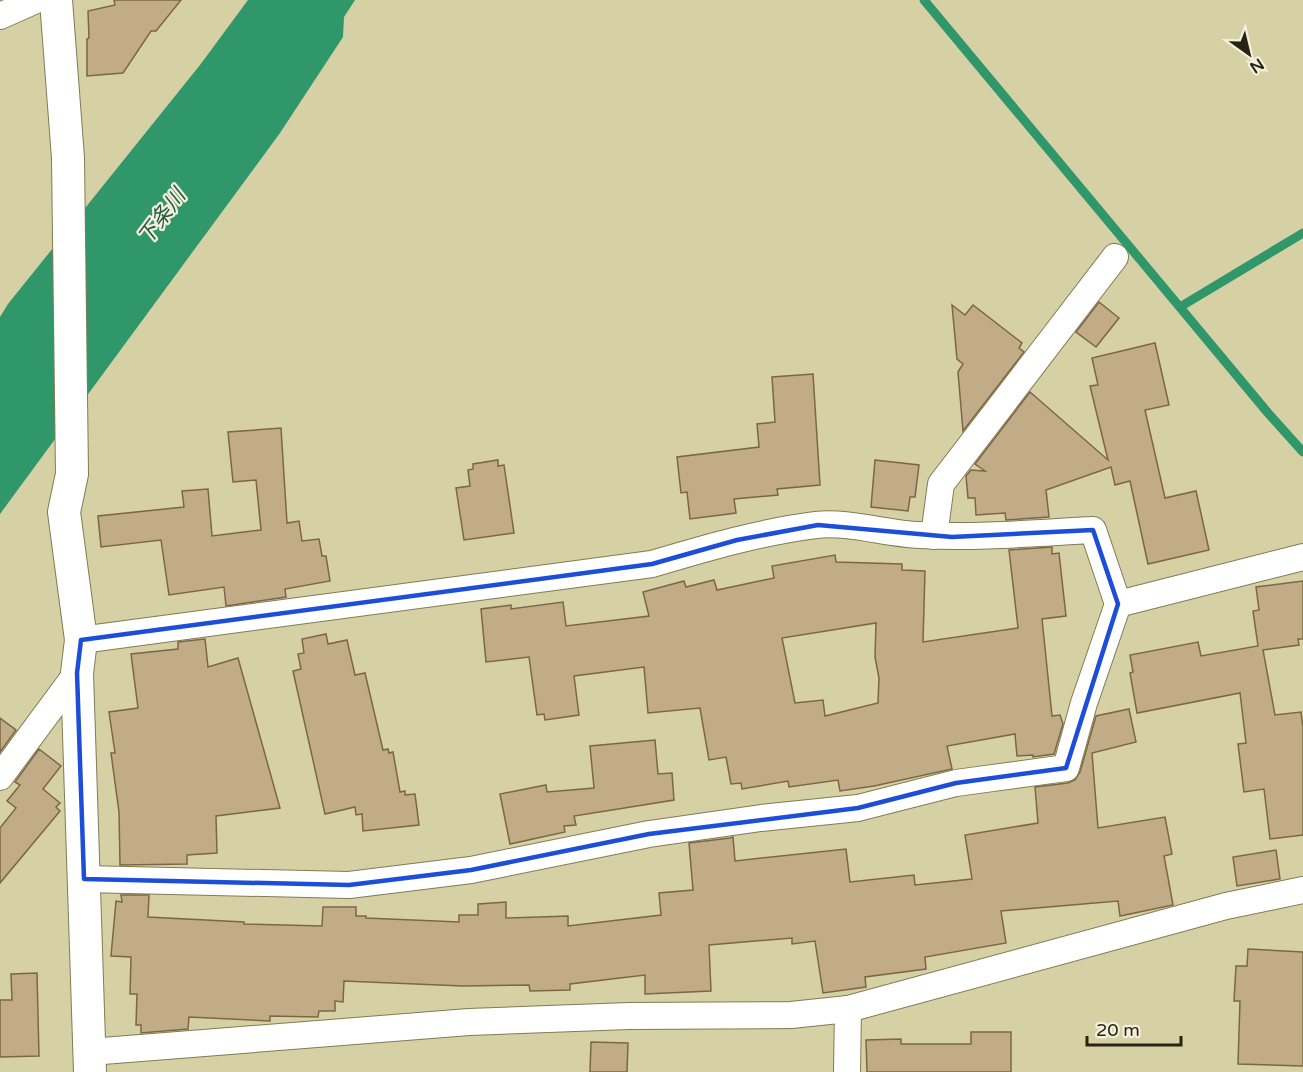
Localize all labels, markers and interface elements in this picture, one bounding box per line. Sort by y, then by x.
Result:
north arrow [1219,24,1279,84]
text: N [1246,54,1268,77]
water label: 下条川 [133,183,192,250]
scale bar [1087,1009,1182,1047]
text: 20 m [1096,1019,1140,1041]

